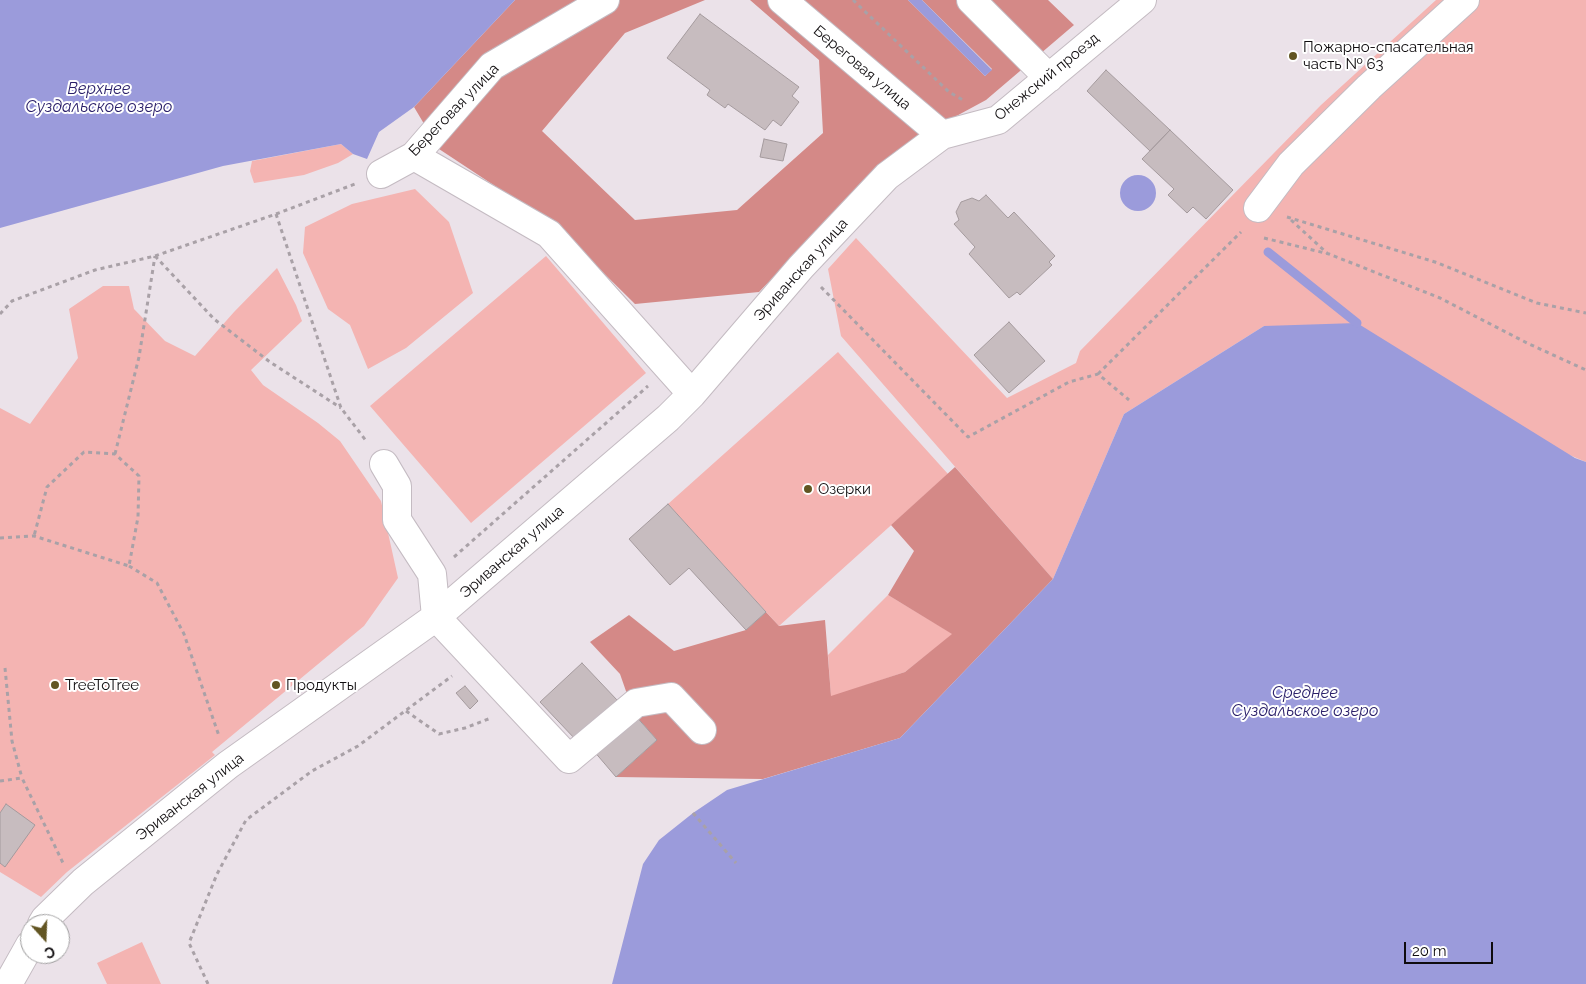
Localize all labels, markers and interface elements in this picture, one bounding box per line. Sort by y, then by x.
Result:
street label: Береговая улица [810,22,914,114]
street label: Онежский проезд [991,29,1103,125]
place label: Пожарно-спасательная часть № 63 [1303,38,1474,73]
marker: Пожарно-спасательная часть № 63 [1287,50,1299,62]
street label: Береговая улица [405,60,503,160]
water label: Верхнее Суздальское озеро [26,79,172,117]
street label: Эриванская улица [750,215,852,325]
place label: Озерки [818,480,871,498]
marker: Озерки [802,483,814,495]
street label: Эриванская улица [456,502,568,602]
place label: TreeToTree [65,676,139,694]
place label: Продукты [286,676,357,694]
marker: TreeToTree [49,679,61,691]
marker: Продукты [270,679,282,691]
water label: Среднее Суздальское озеро [1232,683,1378,721]
street label: Эриванская улица [132,749,248,845]
north arrow [20,914,70,964]
scale bar [1406,932,1495,964]
text: 20 m [1412,942,1447,960]
text: С [43,943,57,961]

